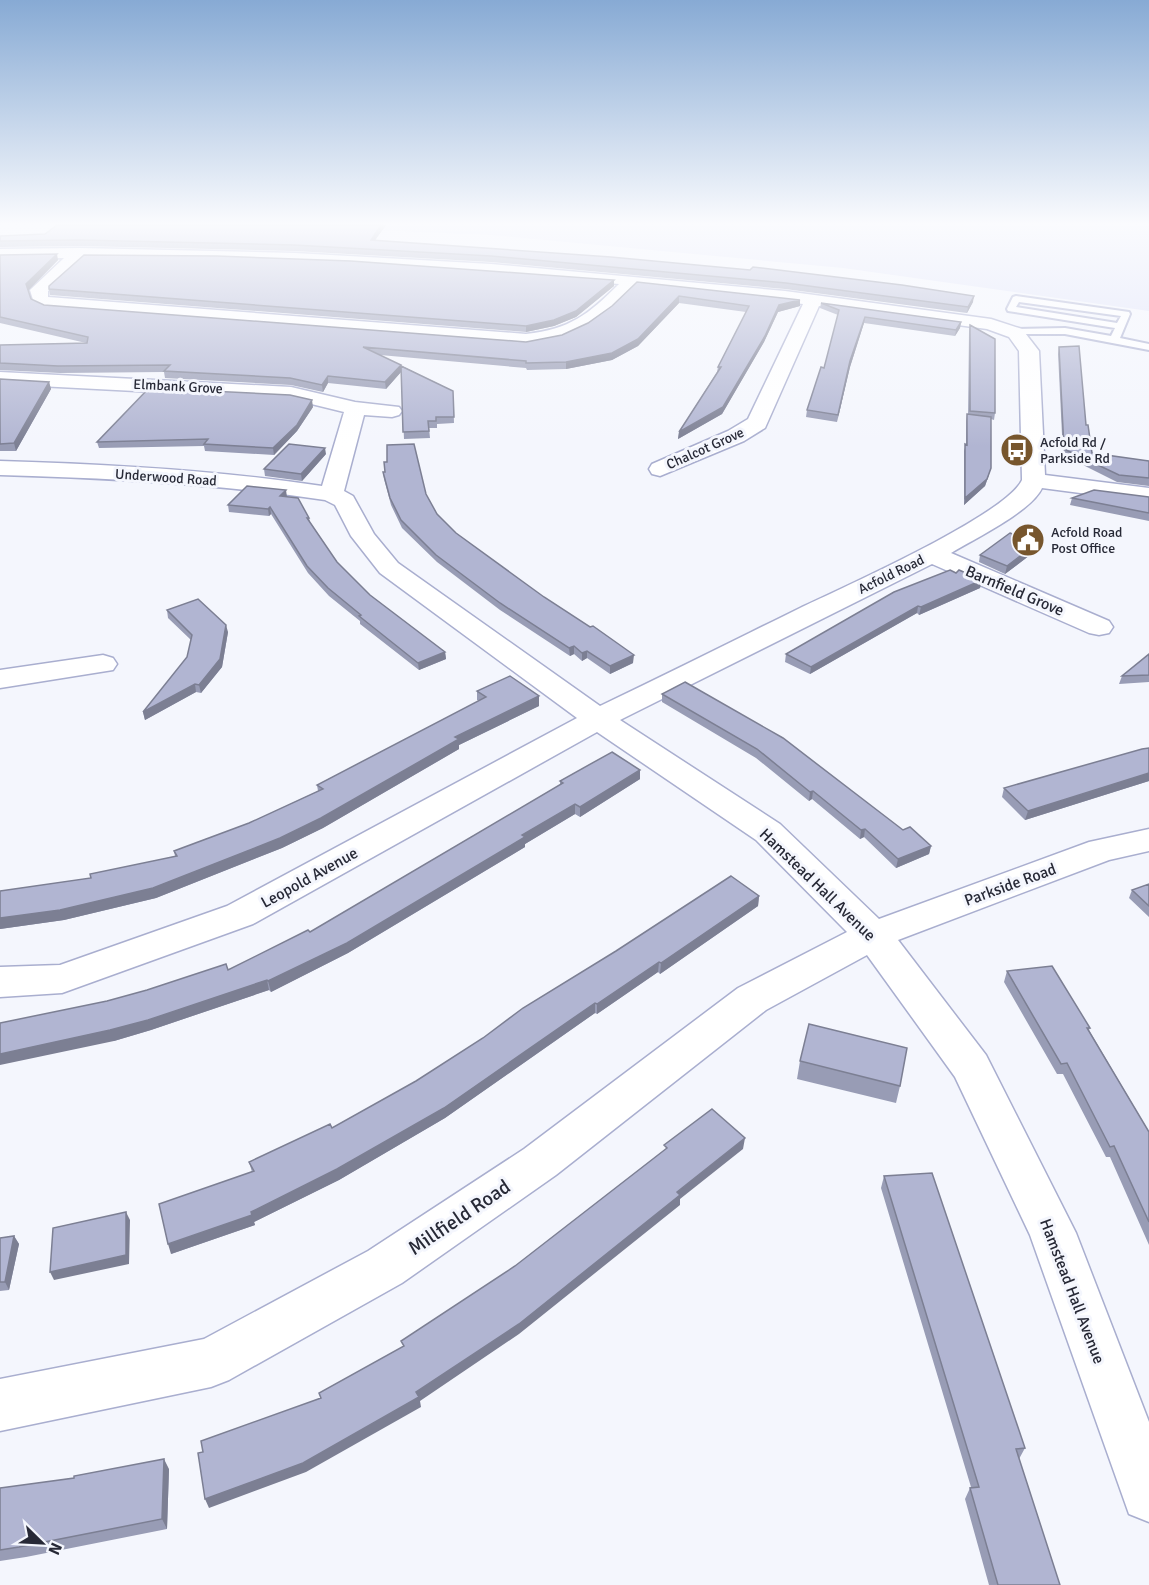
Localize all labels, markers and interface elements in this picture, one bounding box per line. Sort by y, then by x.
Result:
street label: Elmbank Grove [133,376,223,397]
street label: Chalcot Grove [664,424,747,473]
bus stop icon: Acfold Rd / Parkside Rd [999,432,1035,468]
place label: Acfold Rd / Parkside Rd [1040,434,1110,467]
street label: Underwood Road [115,465,217,490]
public building icon: Acfold Road Post Office [1010,522,1046,558]
place label: Acfold Road Post Office [1051,524,1122,557]
street label: Acfold Road [855,551,927,598]
street label: Barnfield Grove [962,561,1067,621]
street label: Hamstead Hall Avenue [755,824,880,945]
street label: Leopold Avenue [258,843,361,913]
street label: Parkside Road [962,859,1059,911]
street label: Millfield Road [403,1174,515,1261]
street label: Hamstead Hall Avenue [1035,1216,1109,1367]
north arrow [12,1513,72,1573]
text: N [43,1540,66,1558]

